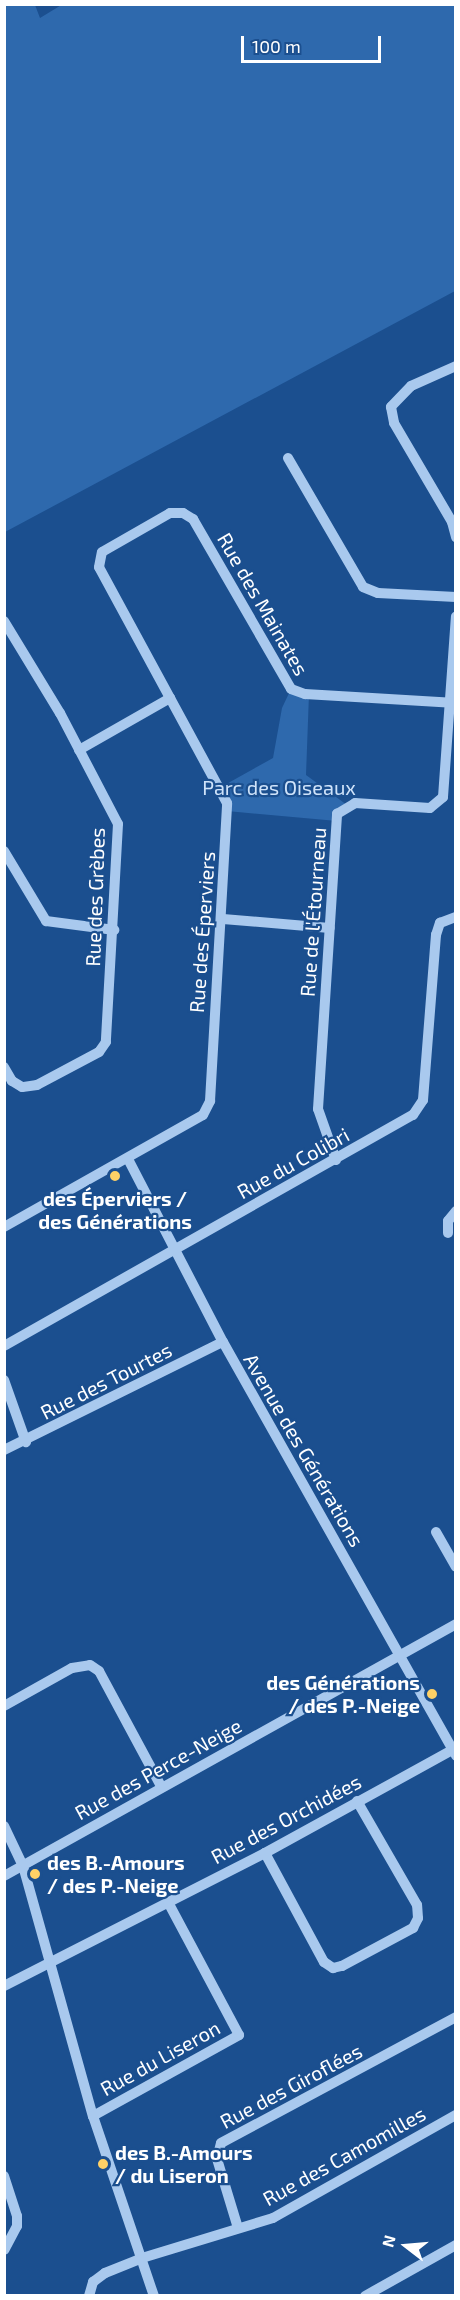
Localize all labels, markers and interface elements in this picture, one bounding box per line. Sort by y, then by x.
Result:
scale bar [244,24,384,62]
text: 100 m [252,35,301,57]
street label: Rue des Mainates [213,529,313,679]
park label: Parc des Oiseaux [202,775,356,799]
street label: Rue des Grèbes [81,827,109,967]
street label: Rue de l'Étourneau [295,827,331,997]
street label: Rue des Éperviers [184,850,220,1014]
street label: Rue du Colibri [233,1122,353,1204]
marker: des Éperviers / des Générations [108,1169,122,1183]
place label: des Éperviers / des Générations [38,1186,192,1233]
street label: Rue des Tourtes [36,1338,176,1424]
street label: Avenue des Générations [239,1349,369,1551]
place label: des Générations / des P.-Neige [266,1670,420,1717]
marker: des Générations / des P.-Neige [425,1687,439,1701]
street label: Rue des Perce-Neige [70,1713,246,1825]
street label: Rue des Orchidées [207,1769,365,1869]
place label: des B.-Amours / des P.-Neige [47,1850,185,1897]
marker: des B.-Amours / des P.-Neige [28,1867,42,1881]
street label: Rue du Liseron [96,2015,224,2101]
street label: Rue des Giroflées [216,2038,366,2134]
street label: Rue des Camomilles [258,2101,430,2211]
place label: des B.-Amours / du Liseron [115,2140,253,2187]
marker: des B.-Amours / du Liseron [96,2157,110,2171]
north arrow [376,2216,436,2276]
text: N [377,2233,399,2249]

